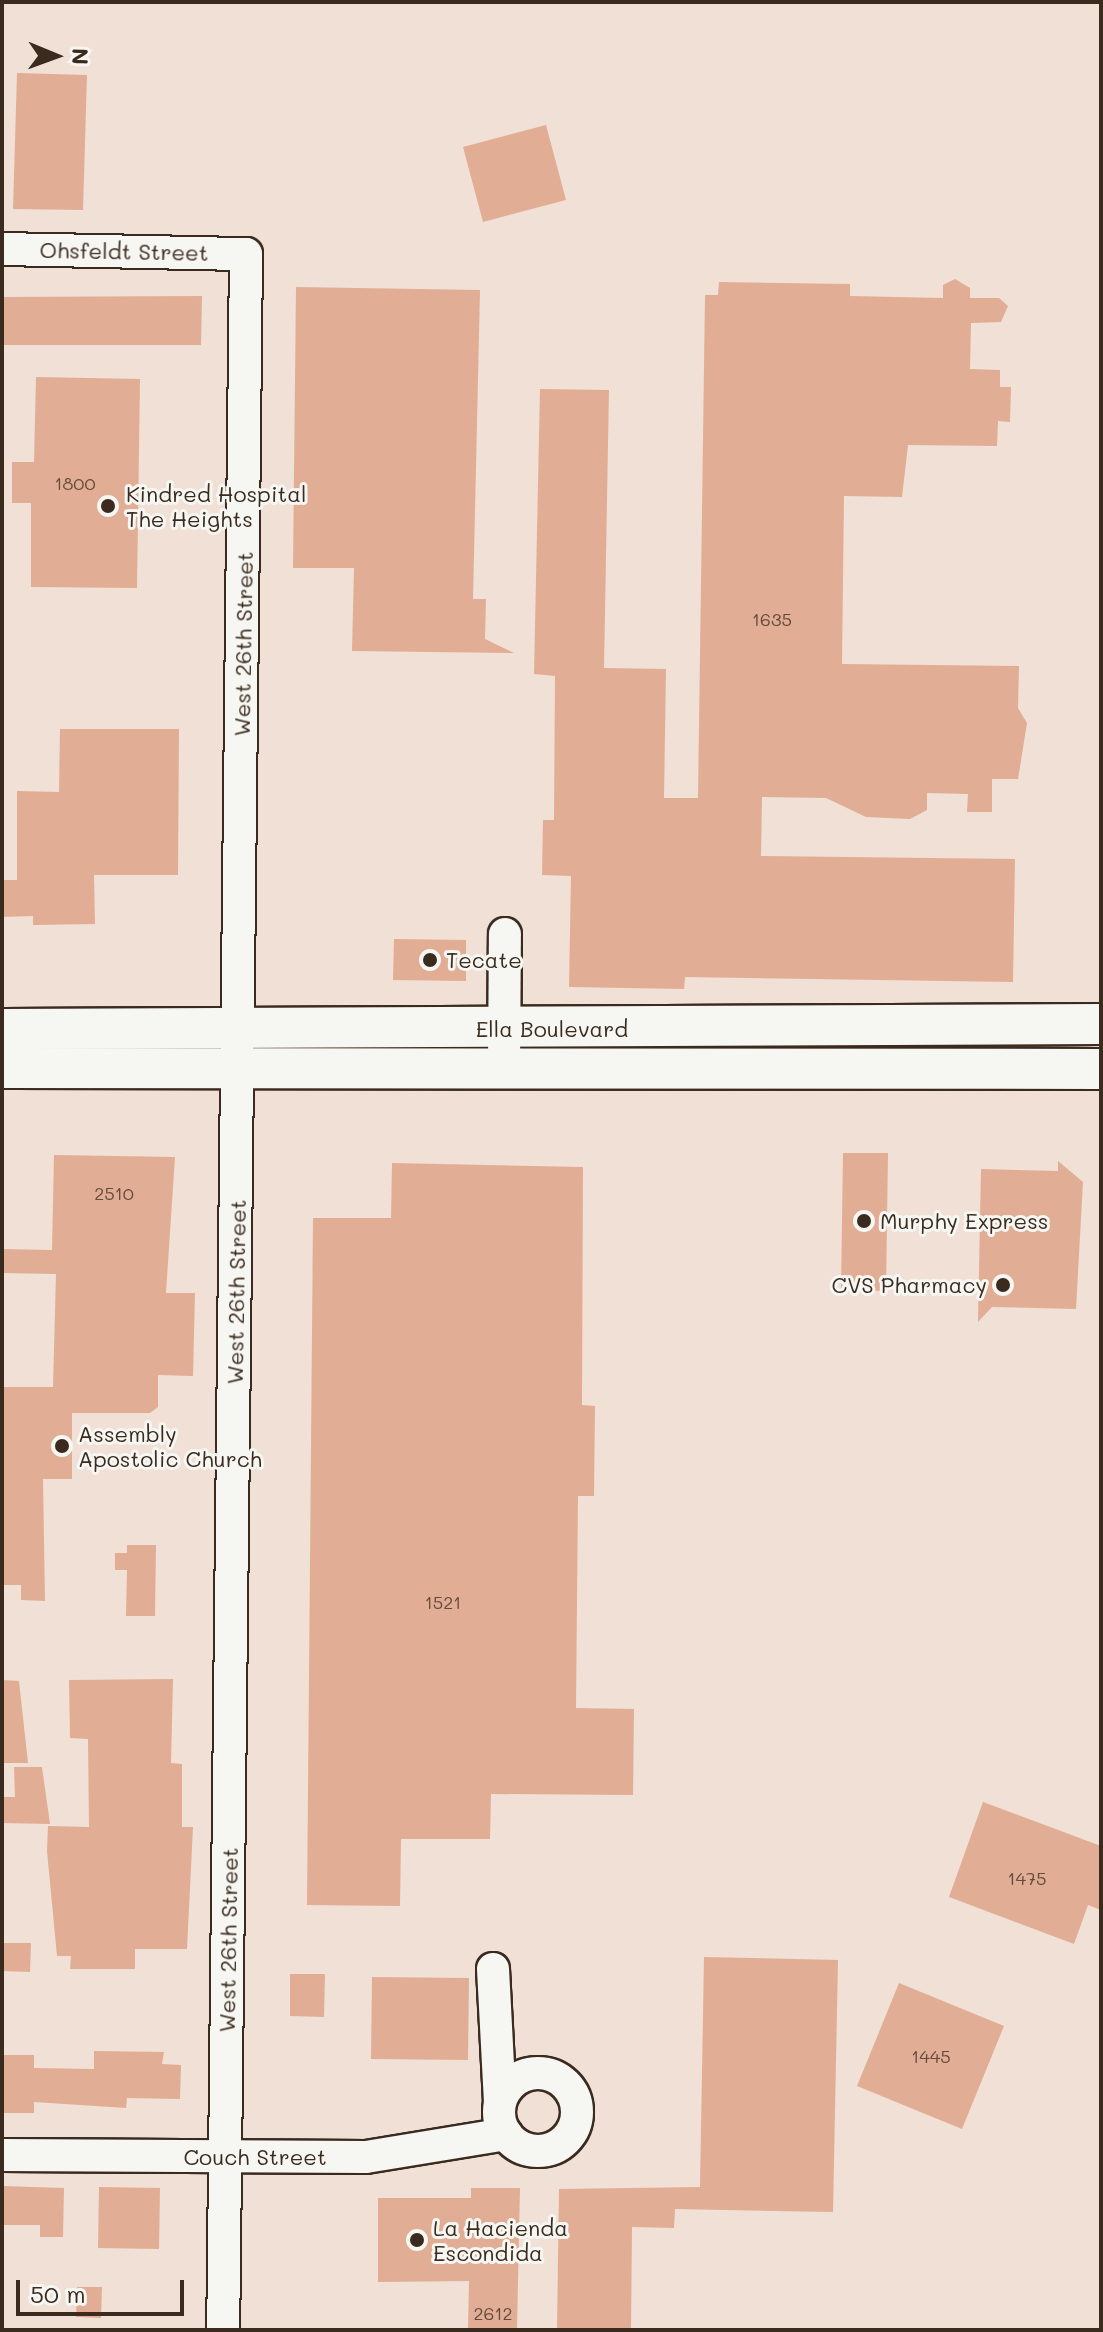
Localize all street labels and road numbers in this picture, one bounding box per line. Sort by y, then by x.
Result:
street label: Ohsfeldt Street [39,236,209,266]
street label: West 26th Street [228,551,258,737]
street label: Ella Boulevard [476,1016,628,1042]
street label: West 26th Street [221,1199,251,1385]
street label: West 26th Street [213,1847,243,2033]
street label: Couch Street [183,2144,327,2170]

